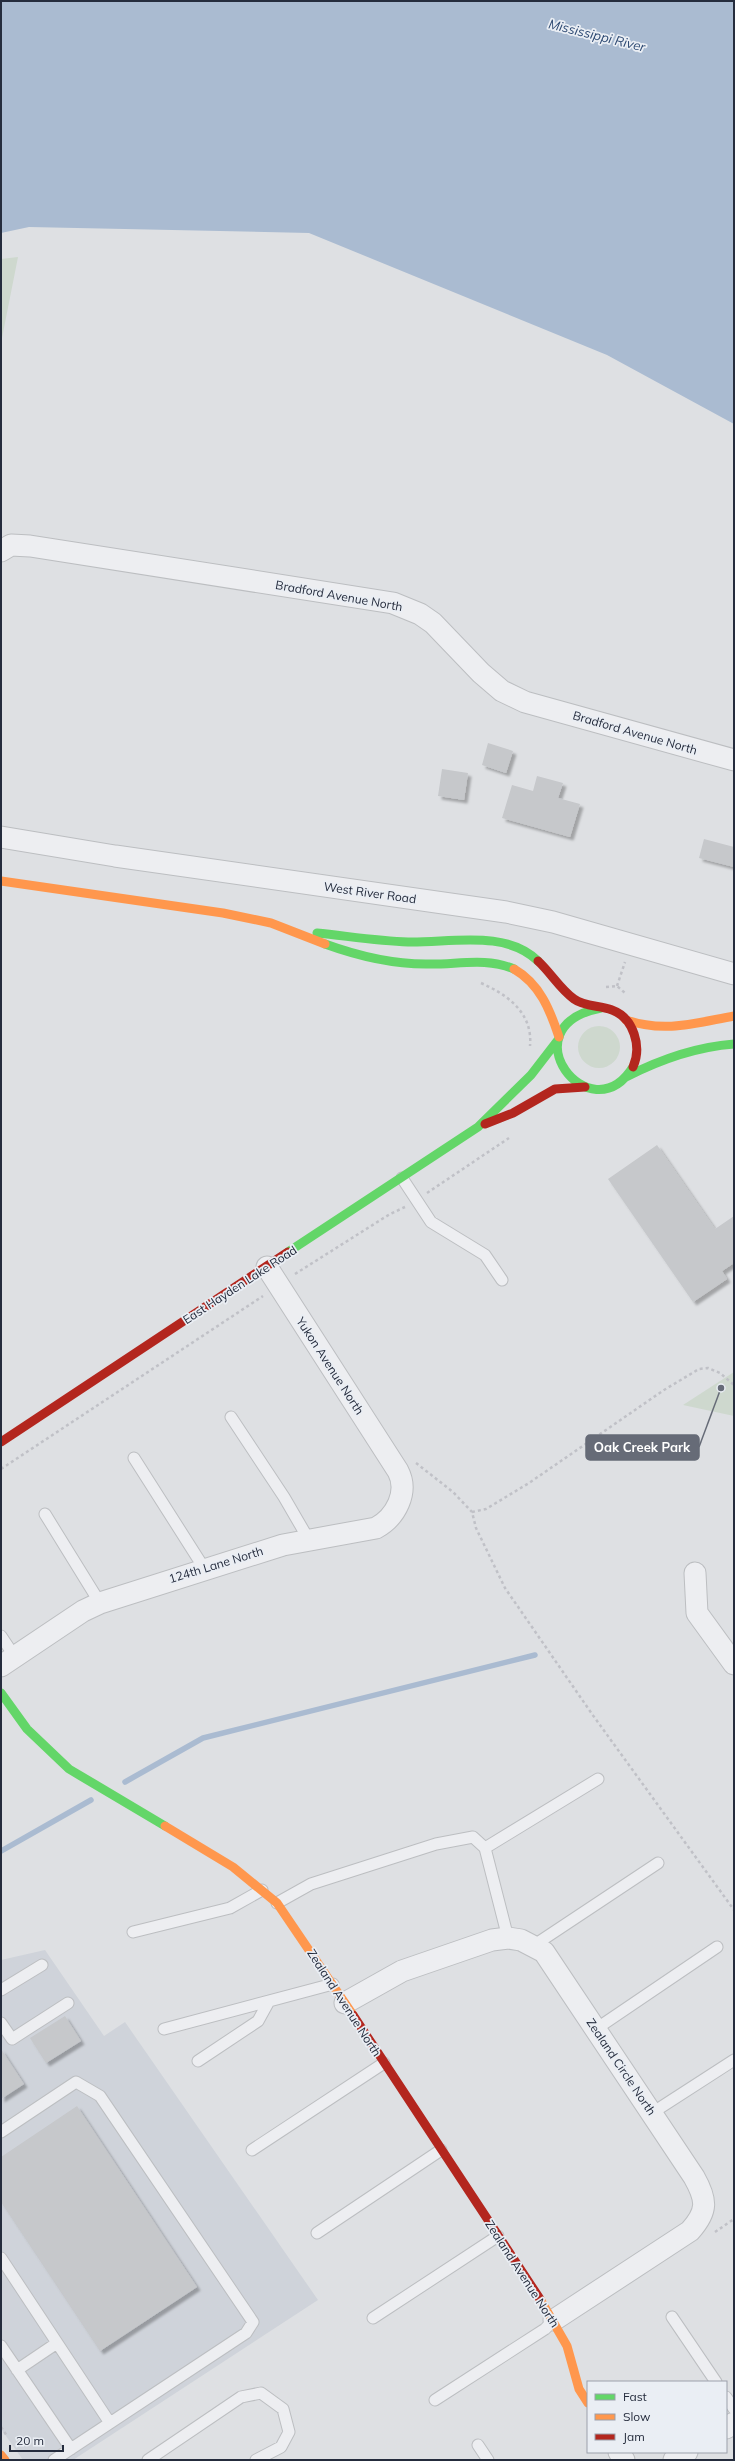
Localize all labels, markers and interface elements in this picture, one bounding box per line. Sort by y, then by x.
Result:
water label: Mississippi River [547,15,648,55]
street label: Bradford Avenue North [274,577,404,614]
street label: Bradford Avenue North [571,708,699,757]
street label: West River Road [323,879,417,906]
street label: East Hayden Lake Road [180,1242,299,1327]
street label: Yukon Avenue North [293,1313,367,1417]
callout: Oak Creek Park [586,1435,699,1460]
text: Oak Creek Park [594,1439,691,1455]
street label: 124th Lane North [167,1543,265,1586]
street label: Zealand Avenue North [304,1946,385,2059]
street label: Zealand Circle North [583,2015,659,2118]
street label: Zealand Avenue North [482,2217,563,2330]
legend [587,2381,727,2453]
text: Fast [623,2389,647,2404]
text: Slow [623,2409,651,2424]
scale bar [10,2427,63,2453]
text: Jam [623,2429,645,2444]
text: 20 m [16,2433,44,2448]

